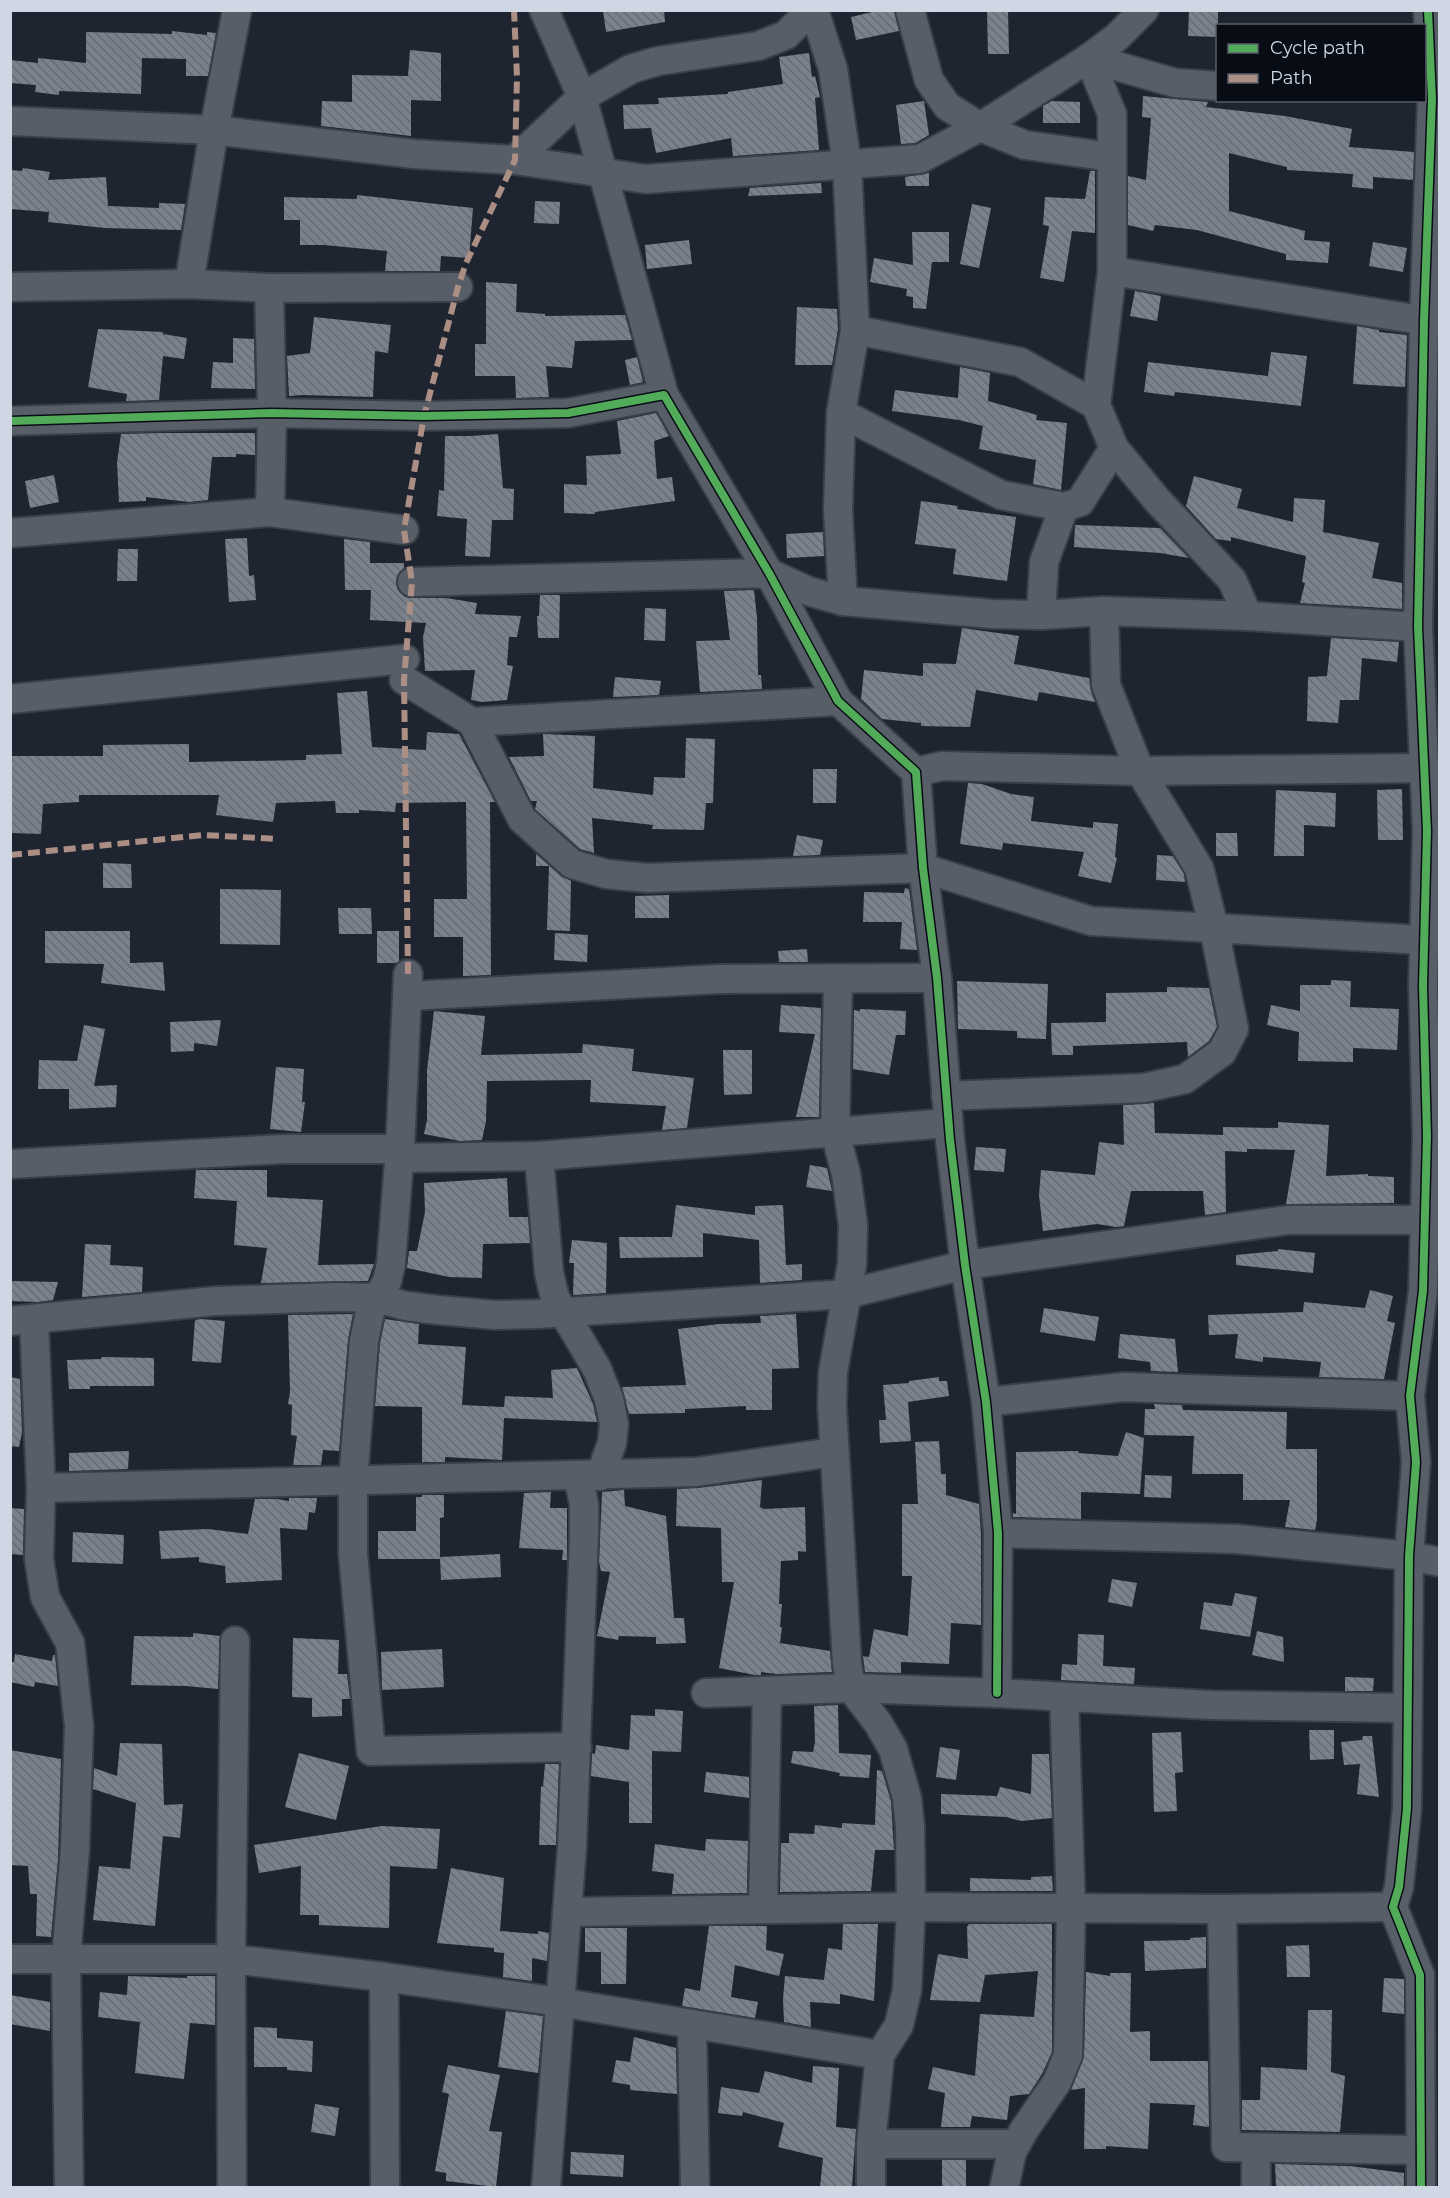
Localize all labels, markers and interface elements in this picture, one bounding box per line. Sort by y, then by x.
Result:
legend [1216,24,1426,102]
text: Cycle path [1270,37,1365,59]
text: Path [1270,67,1313,89]

